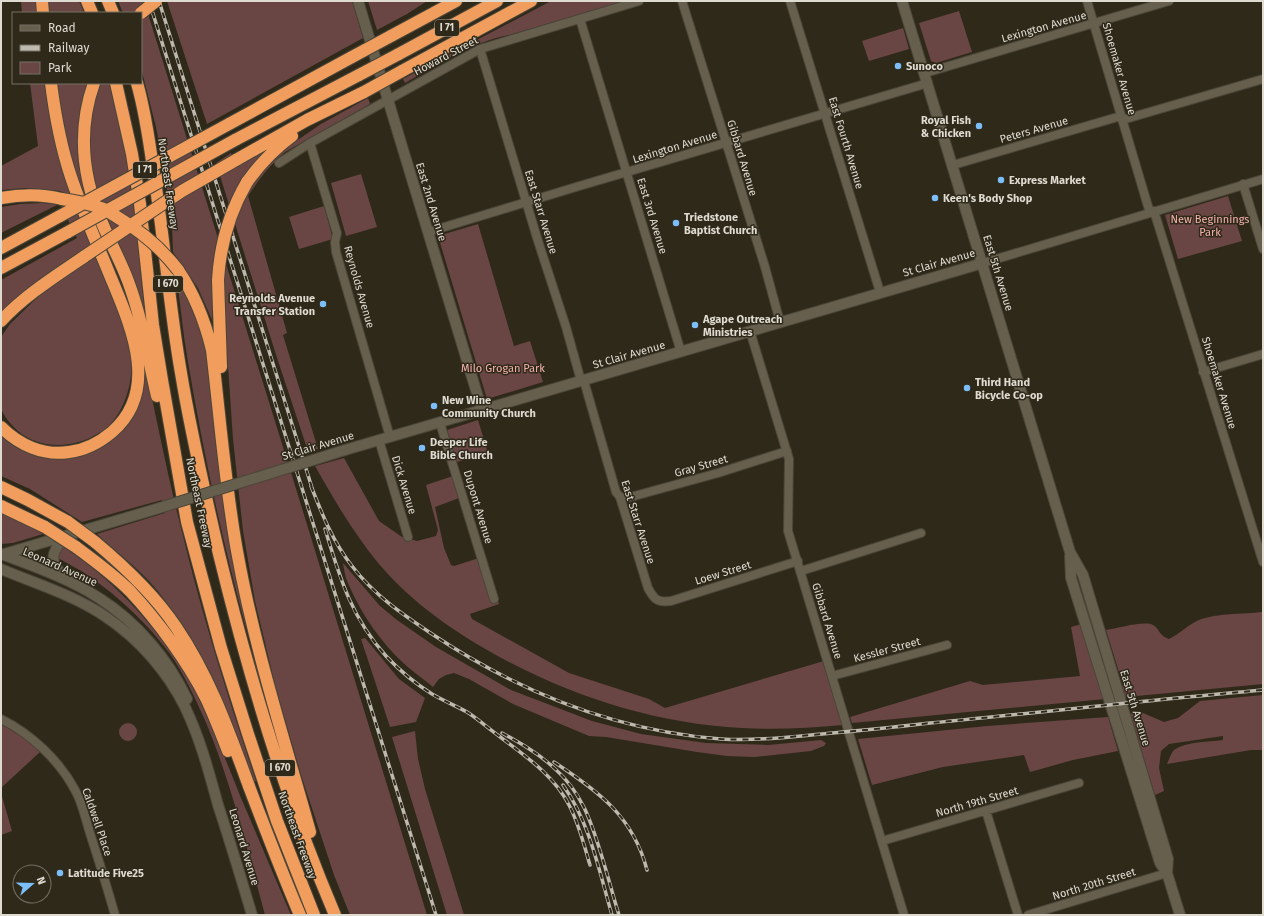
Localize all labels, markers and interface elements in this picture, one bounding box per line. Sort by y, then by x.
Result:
street label: Lexington Avenue [1000,9,1088,45]
legend [12,12,142,84]
road number: I 71 [435,20,459,36]
text: Road [48,21,76,35]
street label: Shoemaker Avenue [1100,21,1138,117]
street label: Howard Street [412,34,480,78]
text: Railway [48,41,89,55]
place label: Sunoco [906,60,943,73]
text: Park [48,61,72,75]
marker: Sunoco [893,61,903,71]
street label: East Fourth Avenue [826,95,866,191]
place label: Royal Fish & Chicken [921,114,971,140]
street label: Peters Avenue [998,114,1070,146]
street label: Gibbard Avenue [724,118,760,198]
marker: Royal Fish & Chicken [974,121,984,131]
street label: Lexington Avenue [631,128,719,166]
street label: Northeast Freeway [155,137,181,231]
street label: East 2nd Avenue [413,161,449,243]
road number: I 71 [133,162,157,178]
street label: East Starr Avenue [522,168,560,256]
place label: Express Market [1009,174,1086,187]
marker: Express Market [996,175,1006,185]
street label: East 3rd Avenue [634,176,670,256]
place label: Keen's Body Shop [943,192,1033,205]
marker: Keen's Body Shop [930,193,940,203]
place label: Triedstone Baptist Church [684,211,757,237]
park label: New Beginnings Park [1170,213,1250,239]
marker: Triedstone Baptist Church [671,218,681,228]
street label: East 5th Avenue [980,233,1016,313]
street label: Reynolds Avenue [341,244,377,330]
street label: St Clair Avenue [901,246,977,280]
road number: I 670 [153,276,183,292]
place label: Reynolds Avenue Transfer Station [229,292,315,318]
marker: Reynolds Avenue Transfer Station [318,299,328,309]
place label: Agape Outreach Ministries [702,313,782,339]
marker: Agape Outreach Ministries [690,320,700,330]
street label: Shoemaker Avenue [1199,335,1239,431]
street label: St Clair Avenue [591,338,667,372]
park label: Milo Grogan Park [461,362,545,375]
place label: Third Hand Bicycle Co-op [975,376,1043,402]
marker: Third Hand Bicycle Co-op [962,383,972,393]
place label: New Wine Community Church [442,394,536,420]
marker: New Wine Community Church [429,401,439,411]
street label: St Clair Avenue [280,429,356,463]
place label: Deeper Life Bible Church [430,436,493,462]
marker: Deeper Life Bible Church [417,443,427,453]
street label: Gray Street [673,452,729,480]
street label: Dick Avenue [389,454,419,516]
street label: Northeast Freeway [183,457,215,550]
street label: Dupont Avenue [461,469,495,545]
street label: East Starr Avenue [618,478,658,566]
street label: Leonard Avenue [21,545,99,589]
street label: Loew Street [693,558,753,588]
street label: Gibbard Avenue [809,581,845,661]
street label: Kessler Street [852,635,922,665]
street label: East 5th Avenue [1117,668,1153,748]
road number: I 670 [265,760,295,776]
street label: North 19th Street [934,784,1020,820]
street label: Caldwell Place [79,786,115,858]
street label: Northeast Freeway [275,789,319,881]
street label: Leonard Avenue [226,807,262,887]
north arrow [12,864,52,904]
street label: North 20th Street [1051,865,1137,903]
place label: Latitude Five25 [68,867,144,880]
marker: Latitude Five25 [55,868,65,878]
text: N [34,875,48,886]

